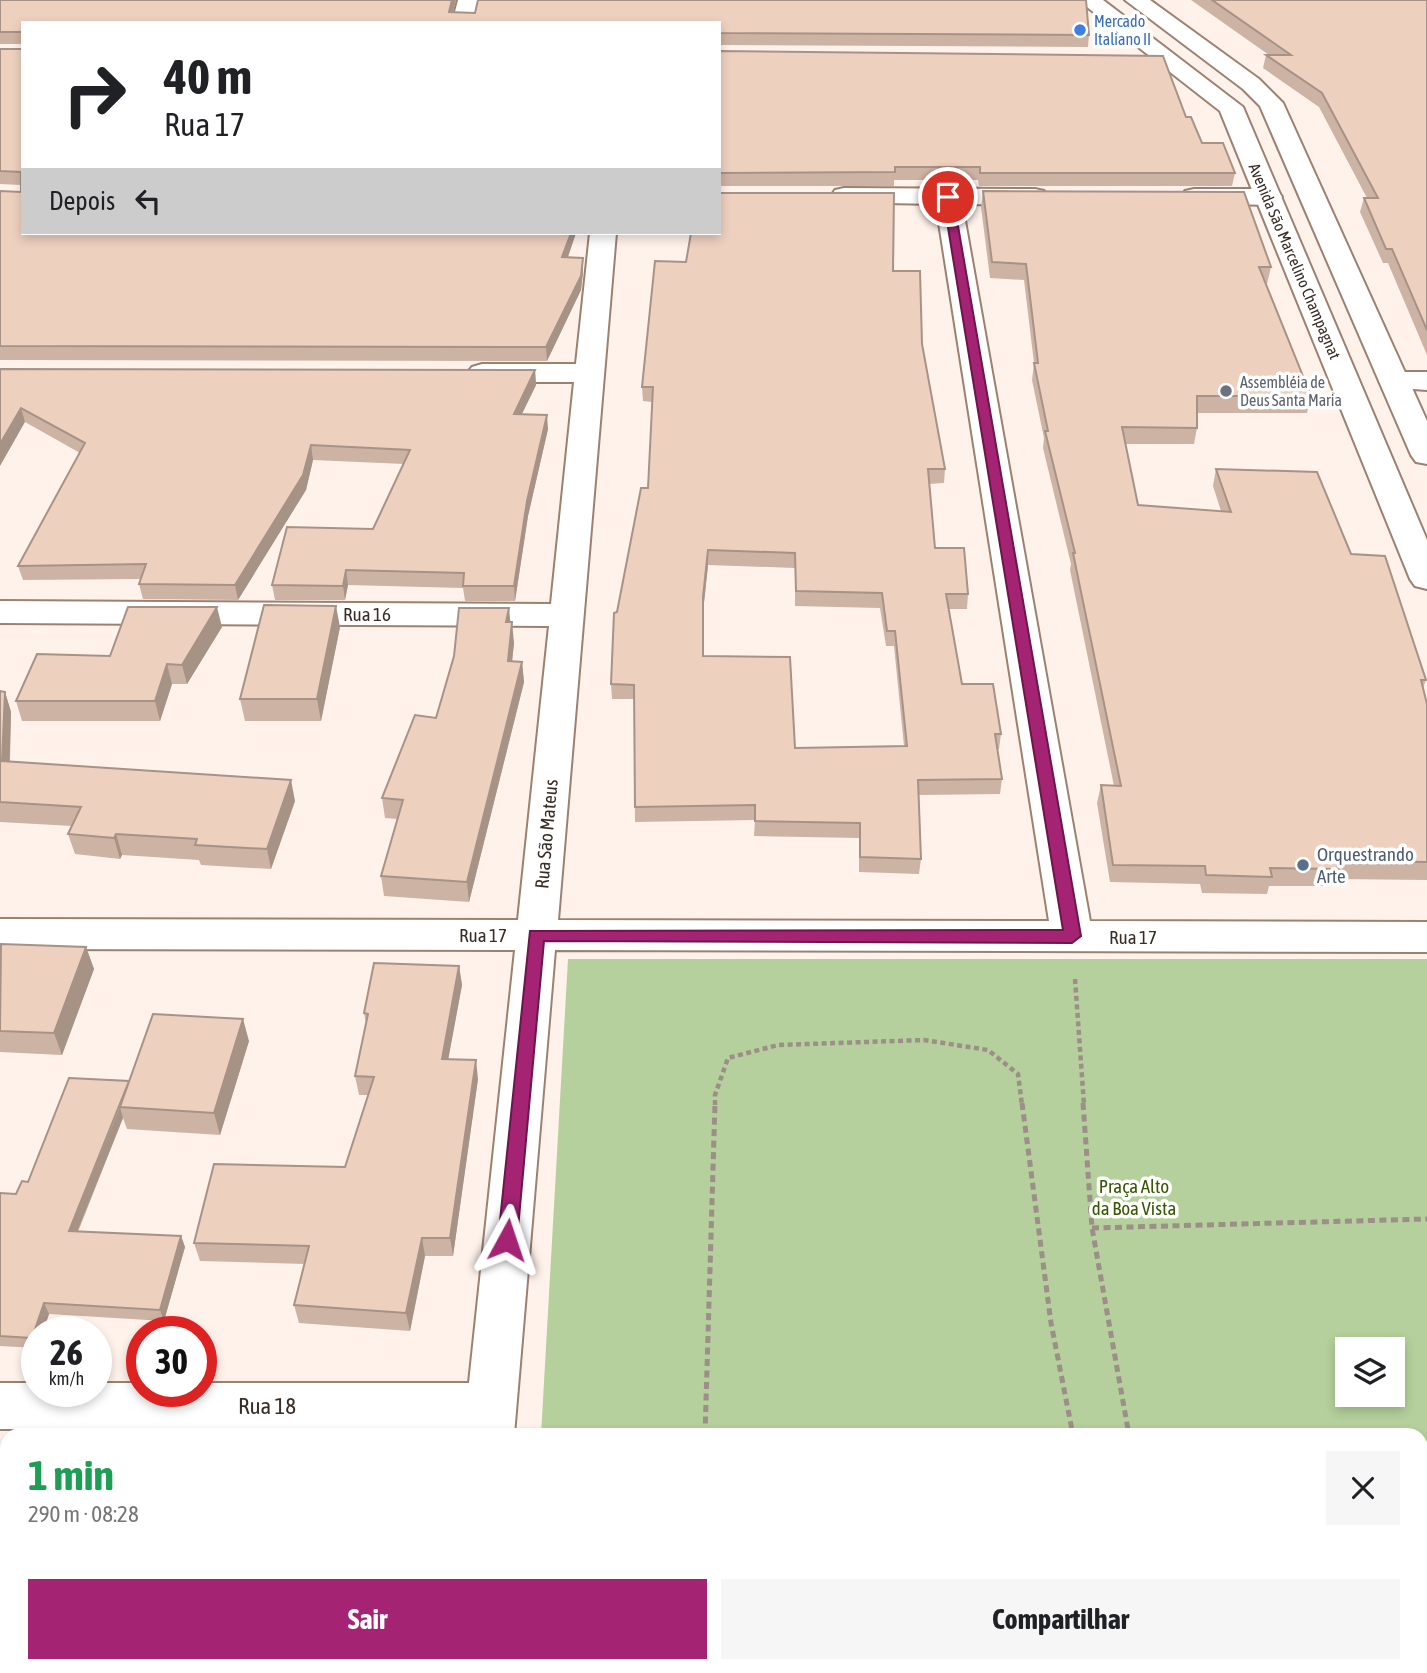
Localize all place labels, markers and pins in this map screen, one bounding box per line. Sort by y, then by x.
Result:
place label: Mercado Italiano II [1094,12,1151,48]
marker: Mercado Italiano II [1072,22,1088,38]
pin [918,167,978,227]
place label: Assembléia de Deus Santa Maria [1240,373,1342,409]
marker: Assembléia de Deus Santa Maria [1218,383,1234,399]
place label: Orquestrando Arte [1317,843,1414,887]
marker: Orquestrando Arte [1295,857,1311,873]

